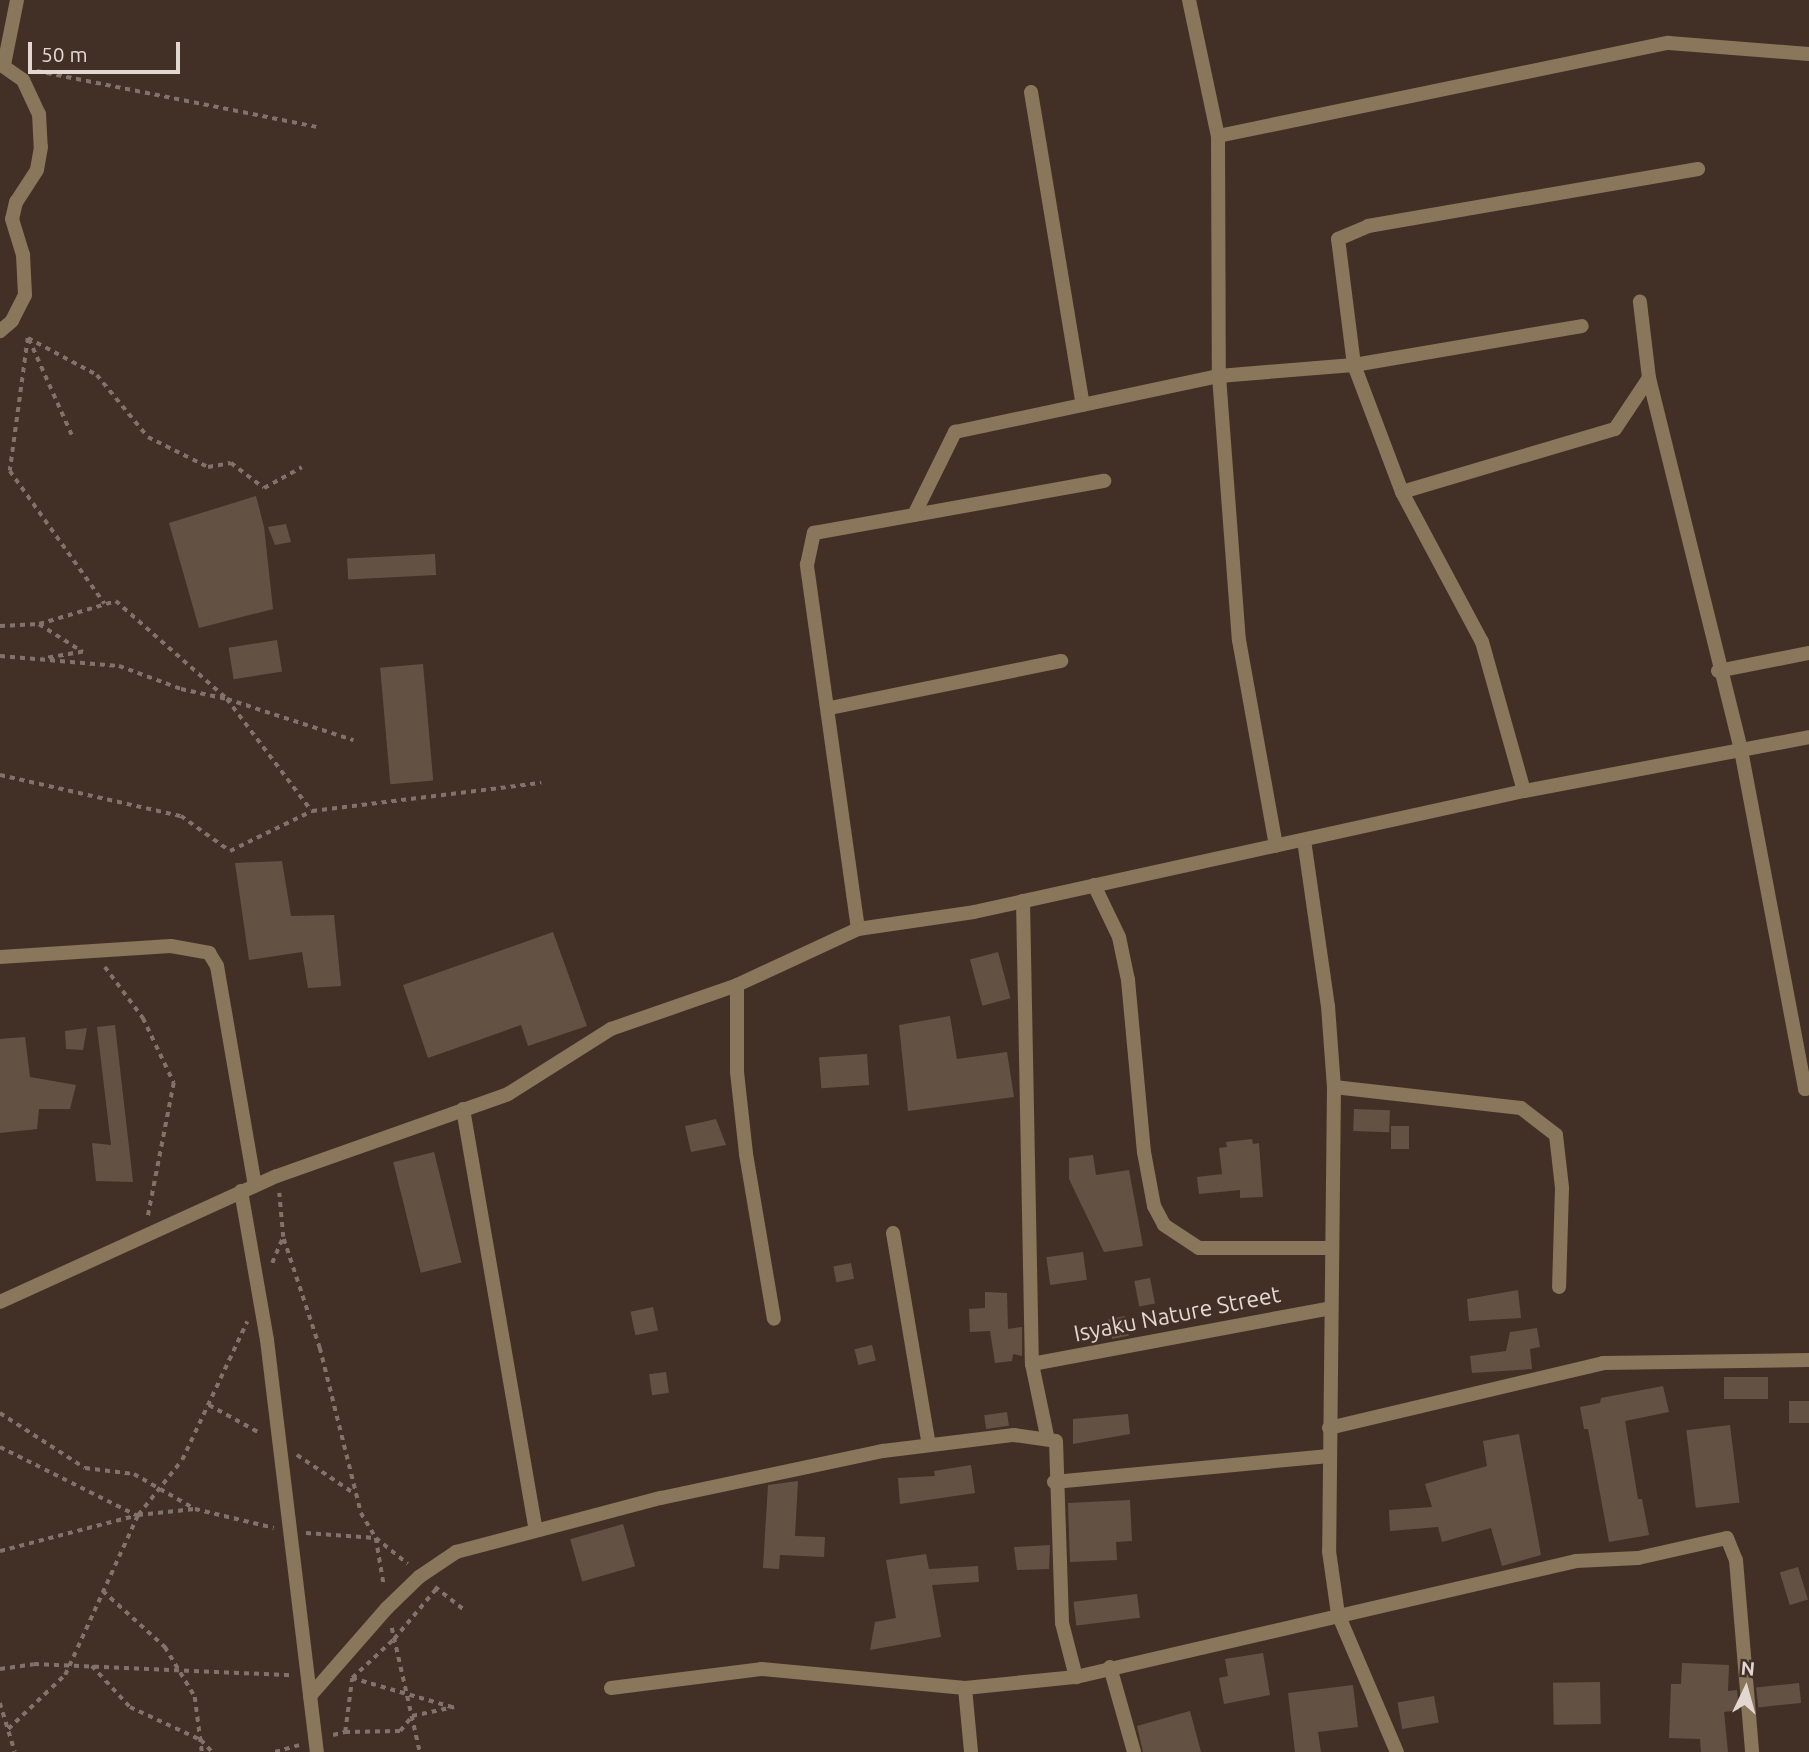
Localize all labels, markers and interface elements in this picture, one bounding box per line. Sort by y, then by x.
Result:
scale bar [32,28,184,72]
text: 50 m [41,42,88,66]
street label: Isyaku Nature Street [1071,1280,1283,1348]
north arrow [1711,1654,1781,1724]
text: N [1740,1657,1756,1680]

